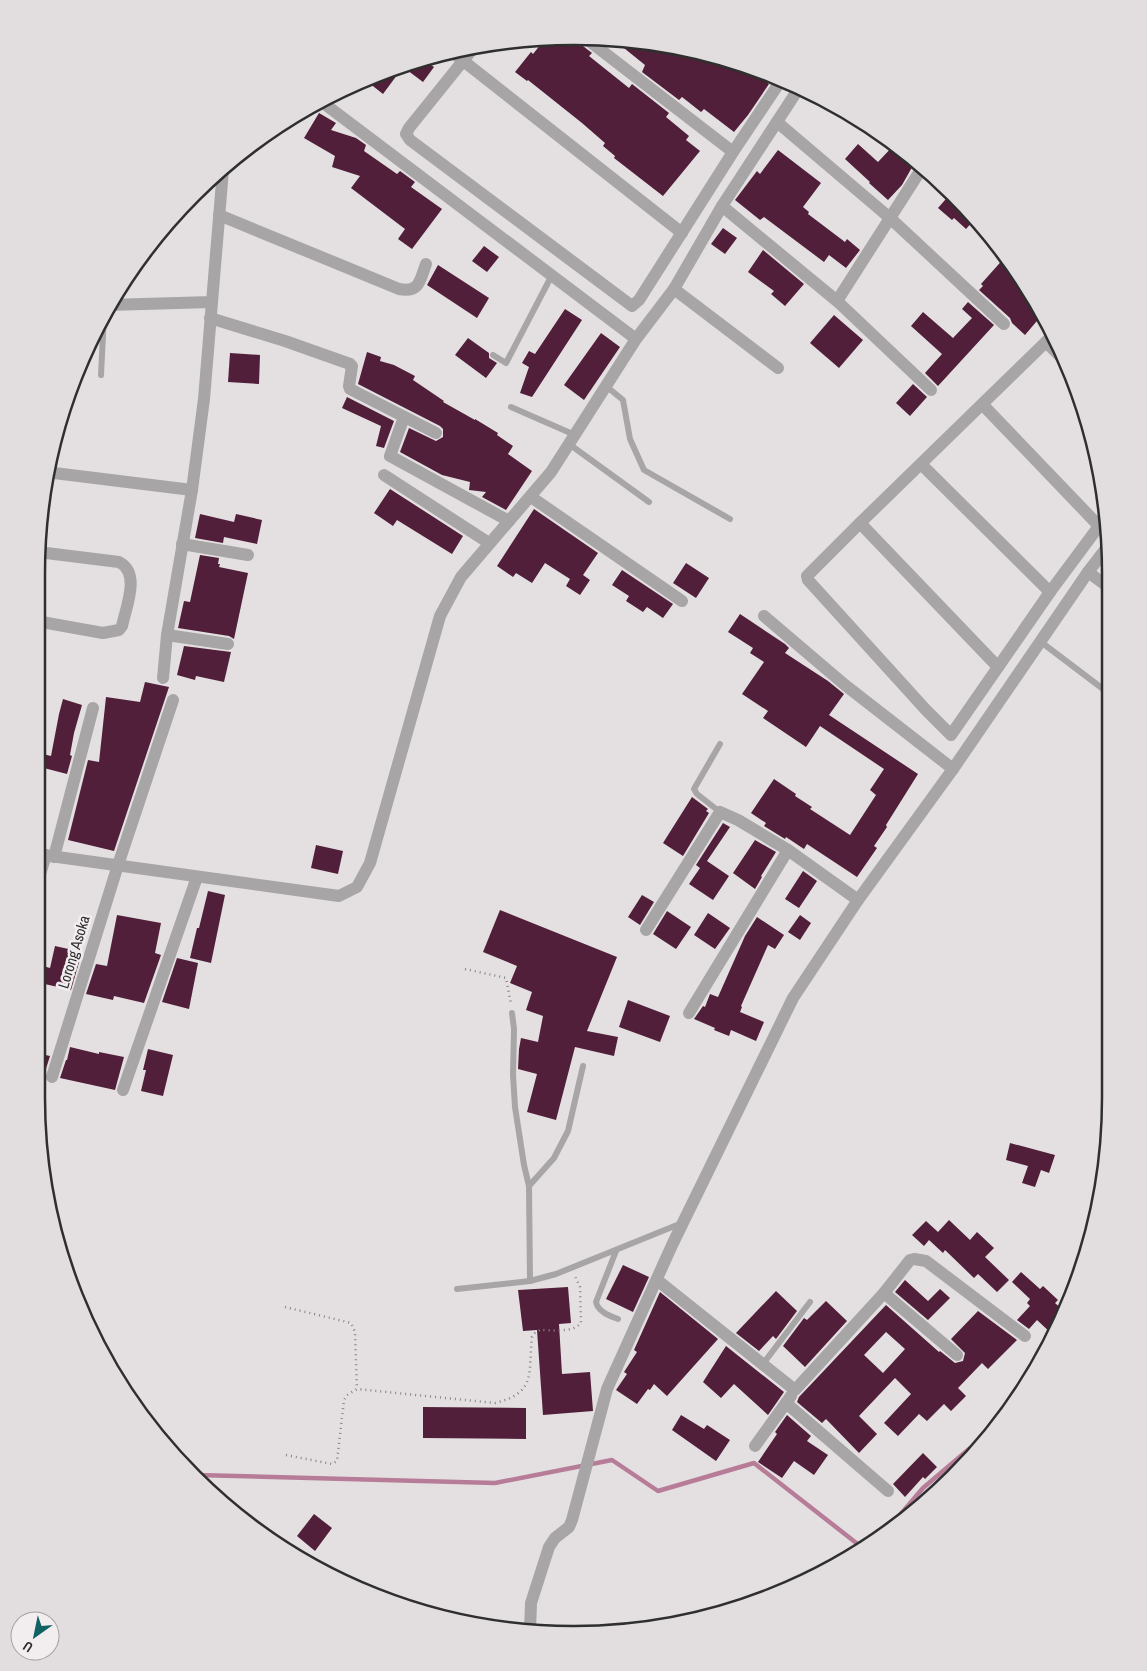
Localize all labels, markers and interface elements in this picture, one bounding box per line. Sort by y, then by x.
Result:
street label: Lorong Asoka [52,913,95,991]
north arrow [10,1611,60,1661]
text: U [20,1637,36,1657]

